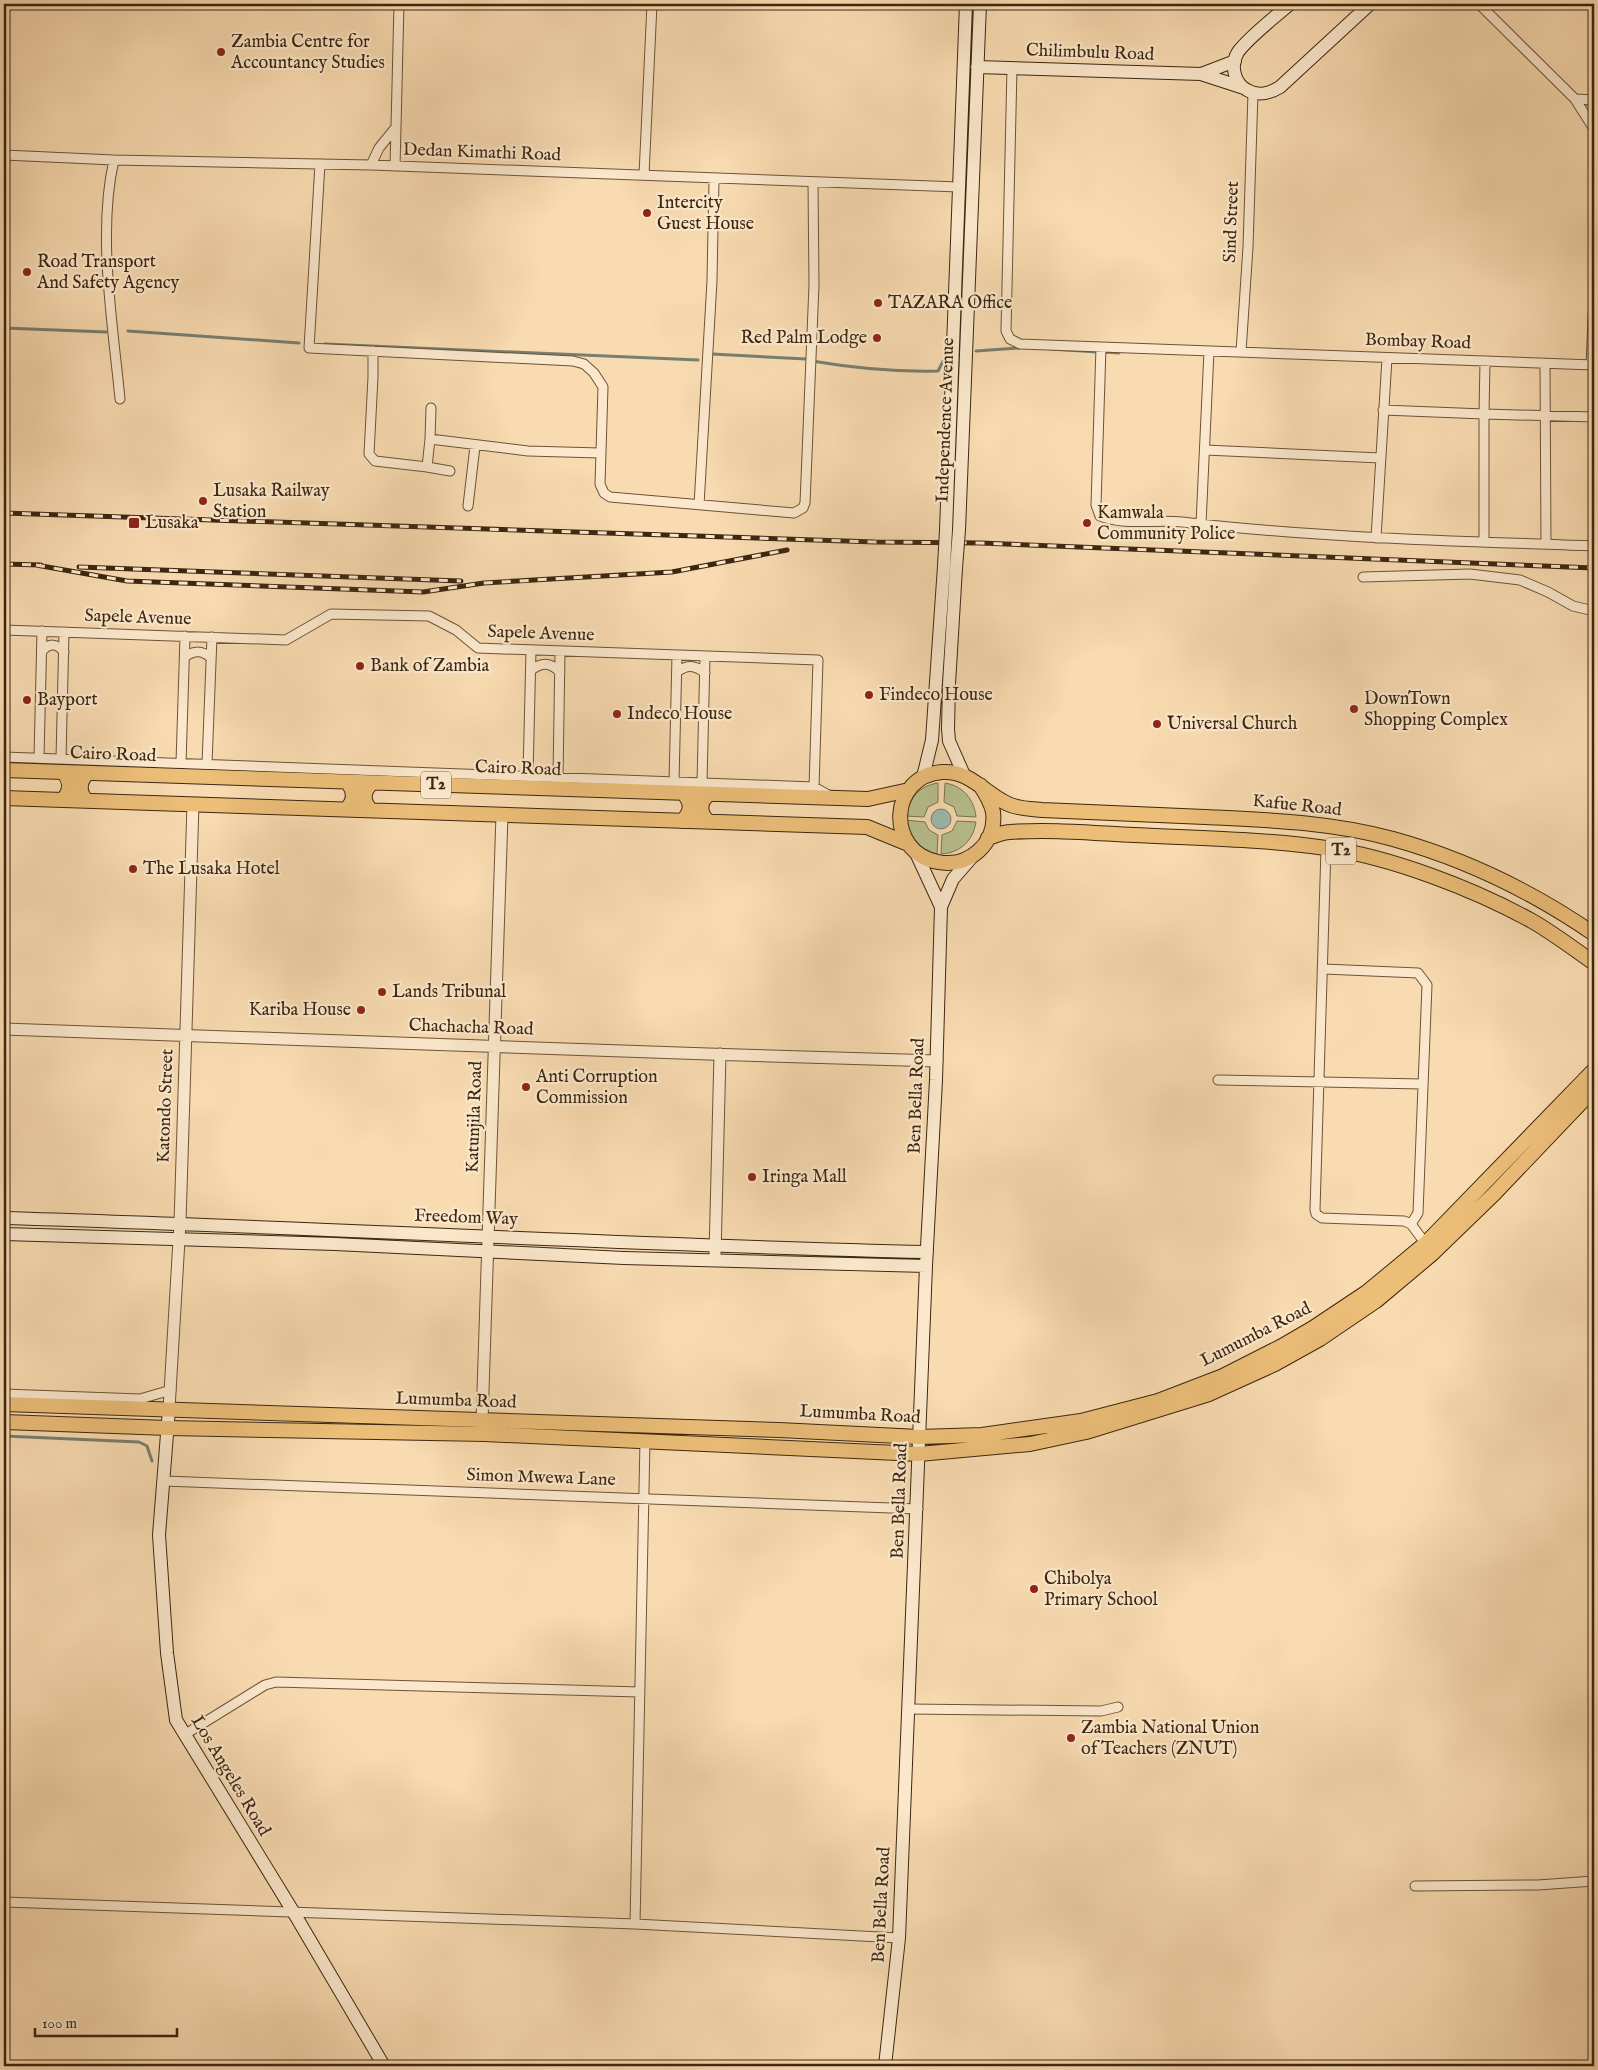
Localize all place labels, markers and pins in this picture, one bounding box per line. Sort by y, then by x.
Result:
place label: Zambia Centre for Accountancy Studies [230,31,385,75]
marker: Zambia Centre for Accountancy Studies [215,46,227,58]
place label: Intercity Guest House [657,192,754,236]
marker: Intercity Guest House [641,207,653,219]
place label: Road Transport And Safety Agency [36,251,179,295]
marker: Road Transport And Safety Agency [21,266,33,278]
place label: TAZARA Office [888,292,1012,315]
marker: TAZARA Office [872,297,884,309]
place label: Red Palm Lodge [740,327,867,350]
marker: Red Palm Lodge [871,332,883,344]
place label: Lusaka Railway Station [213,480,330,524]
marker: Lusaka Railway Station [197,495,209,507]
place label: Kamwala Community Police [1097,502,1235,546]
place label: Lusaka [145,512,199,535]
marker: Lusaka [127,516,141,530]
marker: Kamwala Community Police [1081,517,1093,529]
place label: Bank of Zambia [370,655,490,678]
marker: Bank of Zambia [354,660,366,672]
place label: Findeco House [879,684,993,707]
place label: DownTown Shopping Complex [1364,688,1508,732]
place label: Bayport [37,689,98,712]
marker: Findeco House [863,689,875,701]
marker: Bayport [21,694,33,706]
place label: Indeco House [627,703,732,726]
marker: DownTown Shopping Complex [1348,703,1360,715]
marker: Indeco House [611,708,623,720]
place label: Universal Church [1167,713,1298,736]
marker: Universal Church [1151,718,1163,730]
place label: The Lusaka Hotel [143,858,280,881]
marker: The Lusaka Hotel [127,863,139,875]
place label: Lands Tribunal [392,981,506,1004]
marker: Lands Tribunal [376,986,388,998]
place label: Kariba House [249,999,351,1022]
marker: Kariba House [355,1004,367,1016]
place label: Anti Corruption Commission [535,1066,658,1110]
marker: Anti Corruption Commission [520,1081,532,1093]
place label: Iringa Mall [762,1166,847,1189]
marker: Iringa Mall [746,1171,758,1183]
place label: Chibolya Primary School [1044,1568,1158,1612]
marker: Chibolya Primary School [1028,1583,1040,1595]
place label: Zambia National Union of Teachers (ZNUT) [1081,1717,1260,1761]
marker: Zambia National Union of Teachers (ZNUT) [1065,1732,1077,1744]

